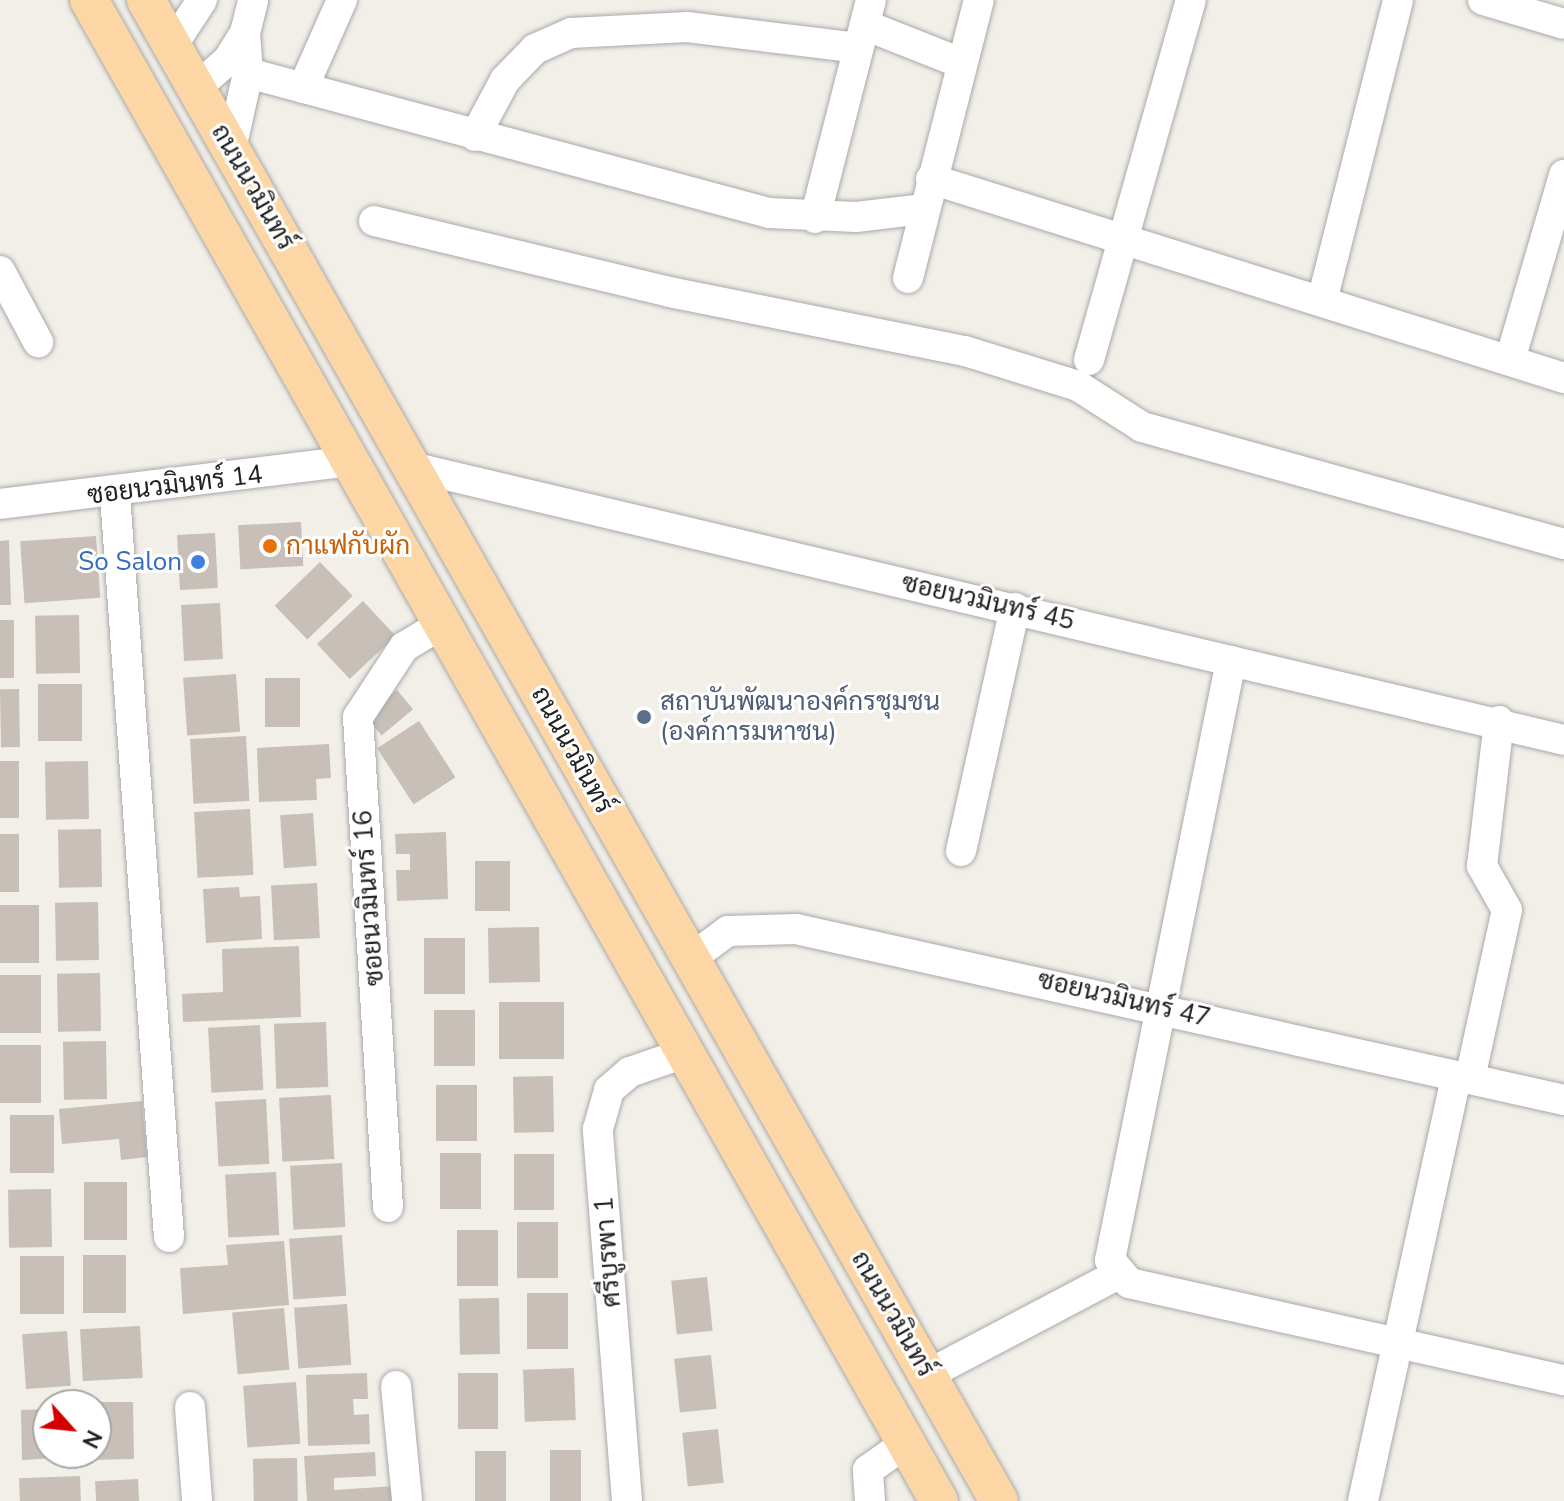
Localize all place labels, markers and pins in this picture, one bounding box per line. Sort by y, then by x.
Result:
place label: กาแฟกับผัก [286,530,410,562]
marker: กาแฟกับผัก [261,537,279,555]
place label: So Salon [78,546,182,578]
marker: So Salon [189,553,207,571]
place label: สถาบันพัฒนาองค์กรชุมชน (องค์การมหาชน) [660,686,940,748]
marker: สถาบันพัฒนาองค์กรชุมชน (องค์การมหาชน) [635,708,653,726]

